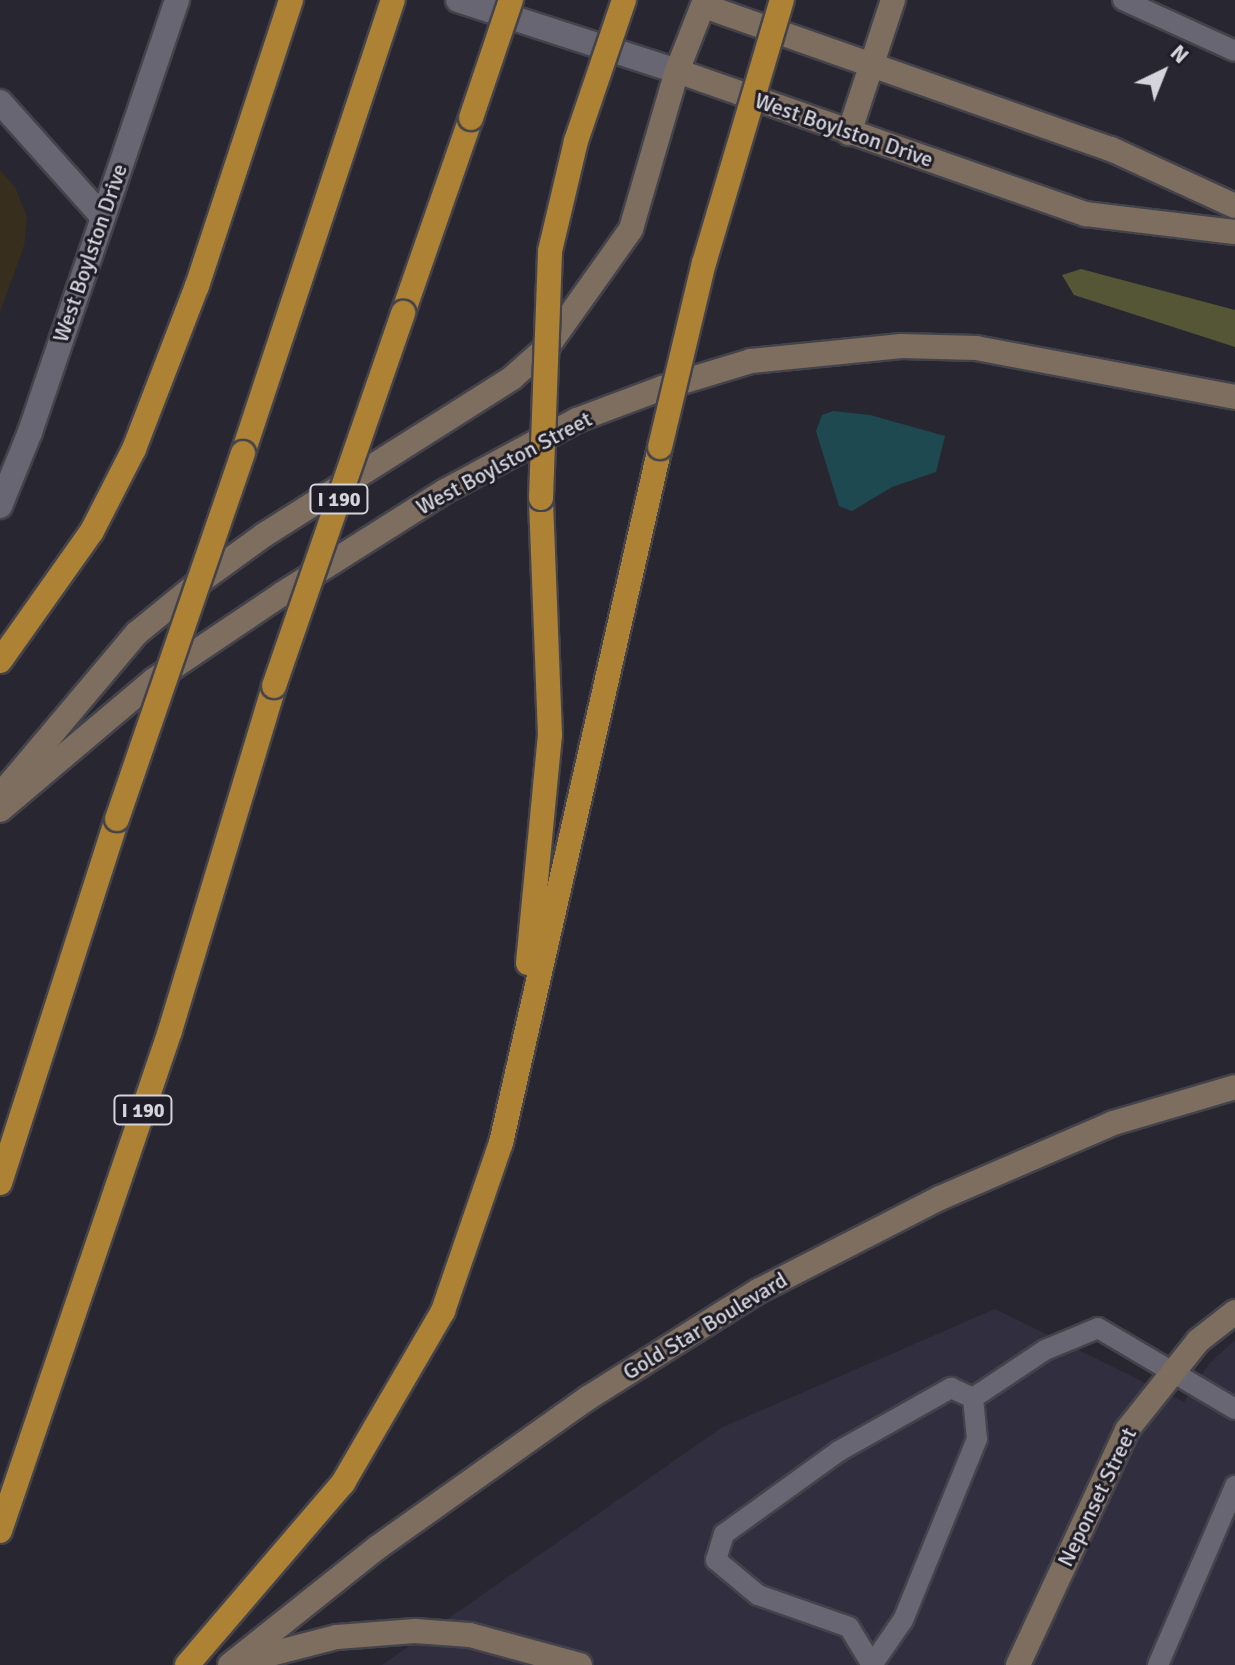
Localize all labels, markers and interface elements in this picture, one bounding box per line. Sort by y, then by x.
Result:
north arrow [1123,32,1203,112]
text: N [1165,39,1195,69]
street label: West Boylston Drive [751,87,937,173]
street label: West Boylston Drive [47,160,133,346]
street label: West Boylston Street [412,406,596,520]
road number: I 190 [309,483,369,515]
road number: I 190 [113,1094,173,1126]
street label: Gold Star Boulevard [618,1267,792,1385]
street label: Neponset Street [1052,1423,1142,1571]

